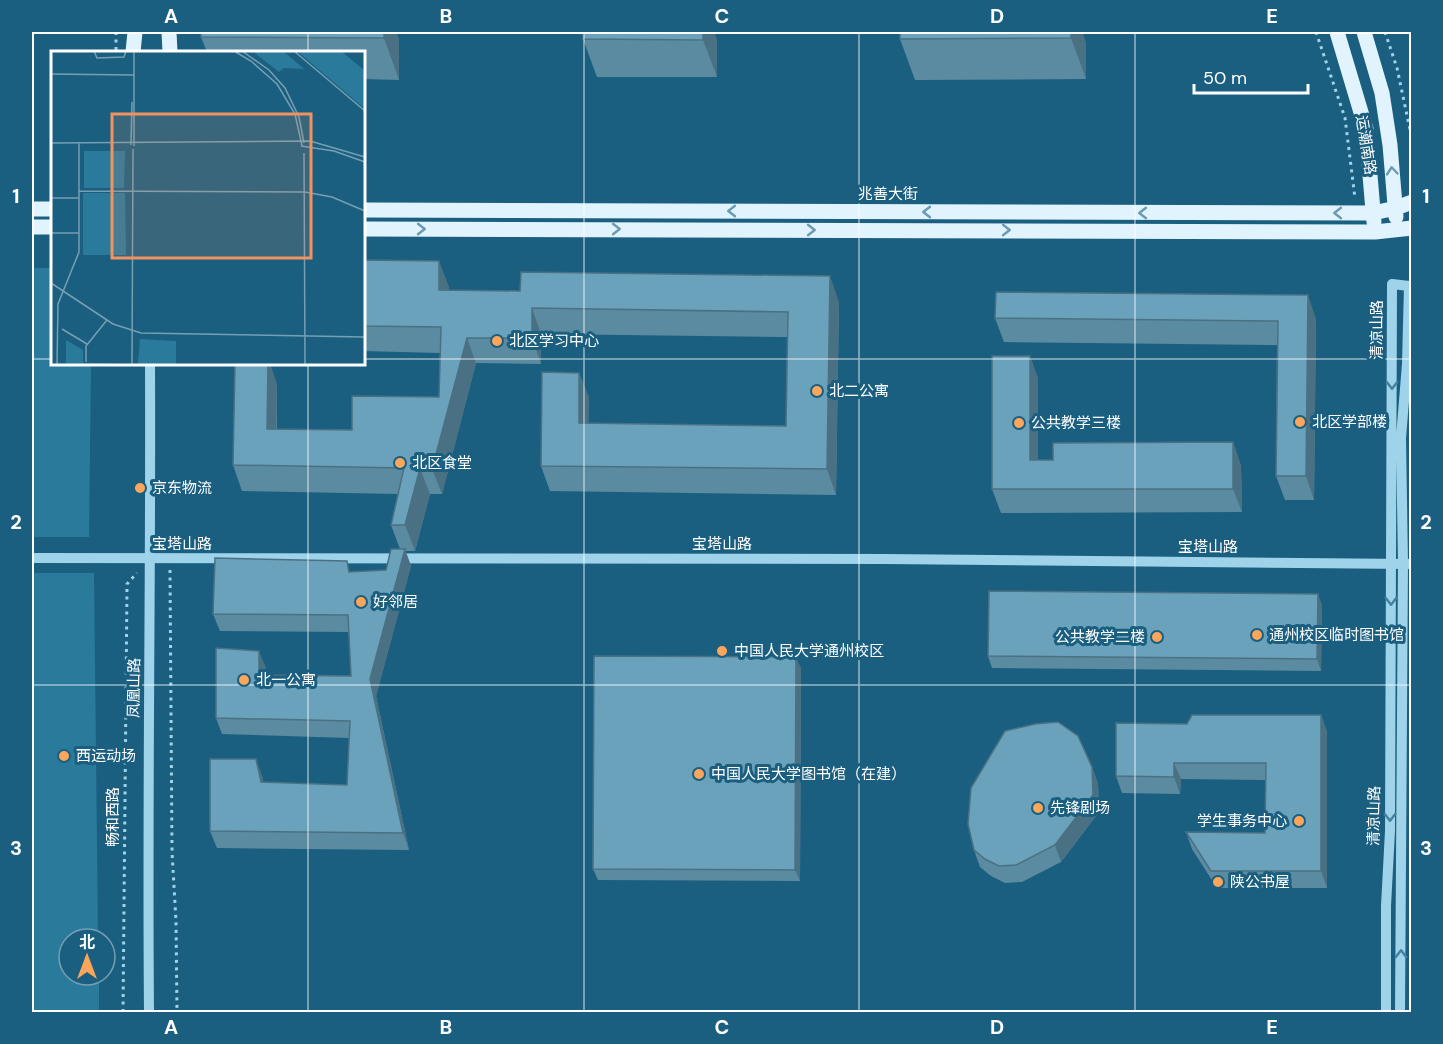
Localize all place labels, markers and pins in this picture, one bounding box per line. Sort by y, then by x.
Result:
place label: 北区学习中心 [509,331,599,351]
marker: 北区学习中心 [490,334,504,348]
place label: 北二公寓 [829,381,889,401]
marker: 北二公寓 [810,384,824,398]
place label: 北区学部楼 [1312,412,1387,432]
place label: 公共教学三楼 [1031,413,1121,433]
marker: 北区学部楼 [1293,415,1307,429]
marker: 公共教学三楼 [1012,416,1026,430]
place label: 北区食堂 [412,453,472,473]
marker: 北区食堂 [393,456,407,470]
place label: 京东物流 [152,478,212,498]
marker: 京东物流 [133,481,147,495]
place label: 好邻居 [373,592,418,612]
marker: 好邻居 [354,595,368,609]
place label: 通州校区临时图书馆 [1269,625,1404,645]
place label: 公共教学二楼 [1055,627,1145,647]
marker: 通州校区临时图书馆 [1250,628,1264,642]
marker: 公共教学二楼 [1150,630,1164,644]
place label: 中国人民大学通州校区 [734,641,884,661]
marker: 中国人民大学通州校区 [715,644,729,658]
place label: 北一公寓 [256,670,316,690]
marker: 北一公寓 [237,673,251,687]
place label: 西运动场 [76,746,136,766]
marker: 西运动场 [57,749,71,763]
place label: 中国人民大学图书馆（在建） [711,764,906,784]
marker: 中国人民大学图书馆（在建） [692,767,706,781]
place label: 先锋剧场 [1050,798,1110,818]
marker: 先锋剧场 [1031,801,1045,815]
place label: 学生事务中心 [1197,811,1287,831]
marker: 学生事务中心 [1292,814,1306,828]
place label: 陕公书屋 [1230,872,1290,892]
marker: 陕公书屋 [1211,875,1225,889]

